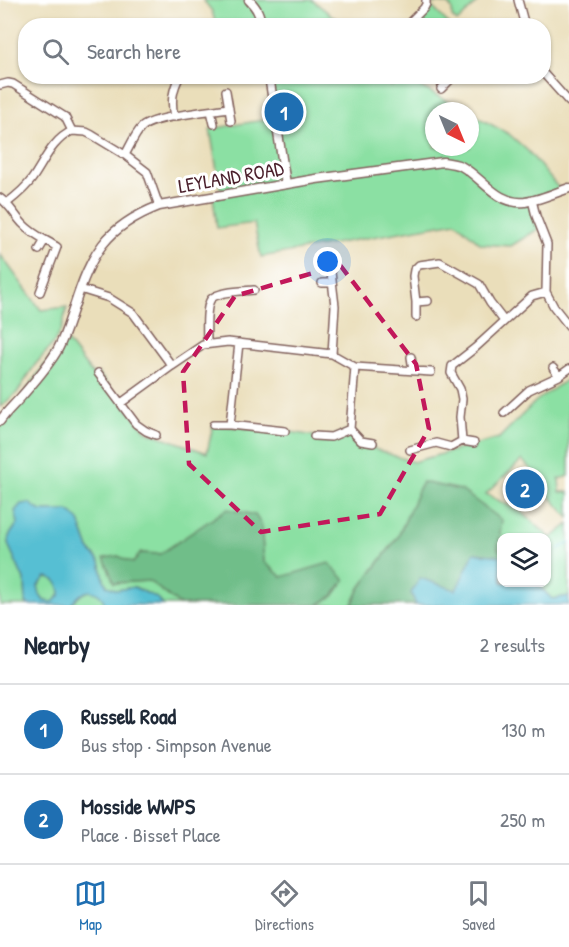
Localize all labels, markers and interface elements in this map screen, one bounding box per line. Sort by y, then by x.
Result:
search box [18,18,551,84]
icon: search [39,35,72,68]
text: Search here [87,36,181,66]
pin: 1 [264,90,304,134]
north arrow [425,102,479,156]
street label: LEYLAND ROAD [176,154,286,199]
your location [313,247,342,276]
pin: 2 [506,466,544,512]
map controls [497,533,551,587]
button: layers [497,533,551,587]
text: Nearby [24,627,90,662]
text: 2 results [480,631,545,658]
text: Russell Road [81,701,176,731]
text: 1 [40,716,47,743]
text: 130 m [502,716,545,743]
text: Bus stop · Simpson Avenue [81,731,272,758]
text: Mosside WWPS [81,791,195,821]
text: 2 [39,806,48,833]
text: 250 m [500,806,545,833]
text: Place · Bisset Place [81,821,221,848]
tab: Map [74,877,107,935]
tab: Directions [255,877,314,935]
tab: Saved [462,877,495,935]

